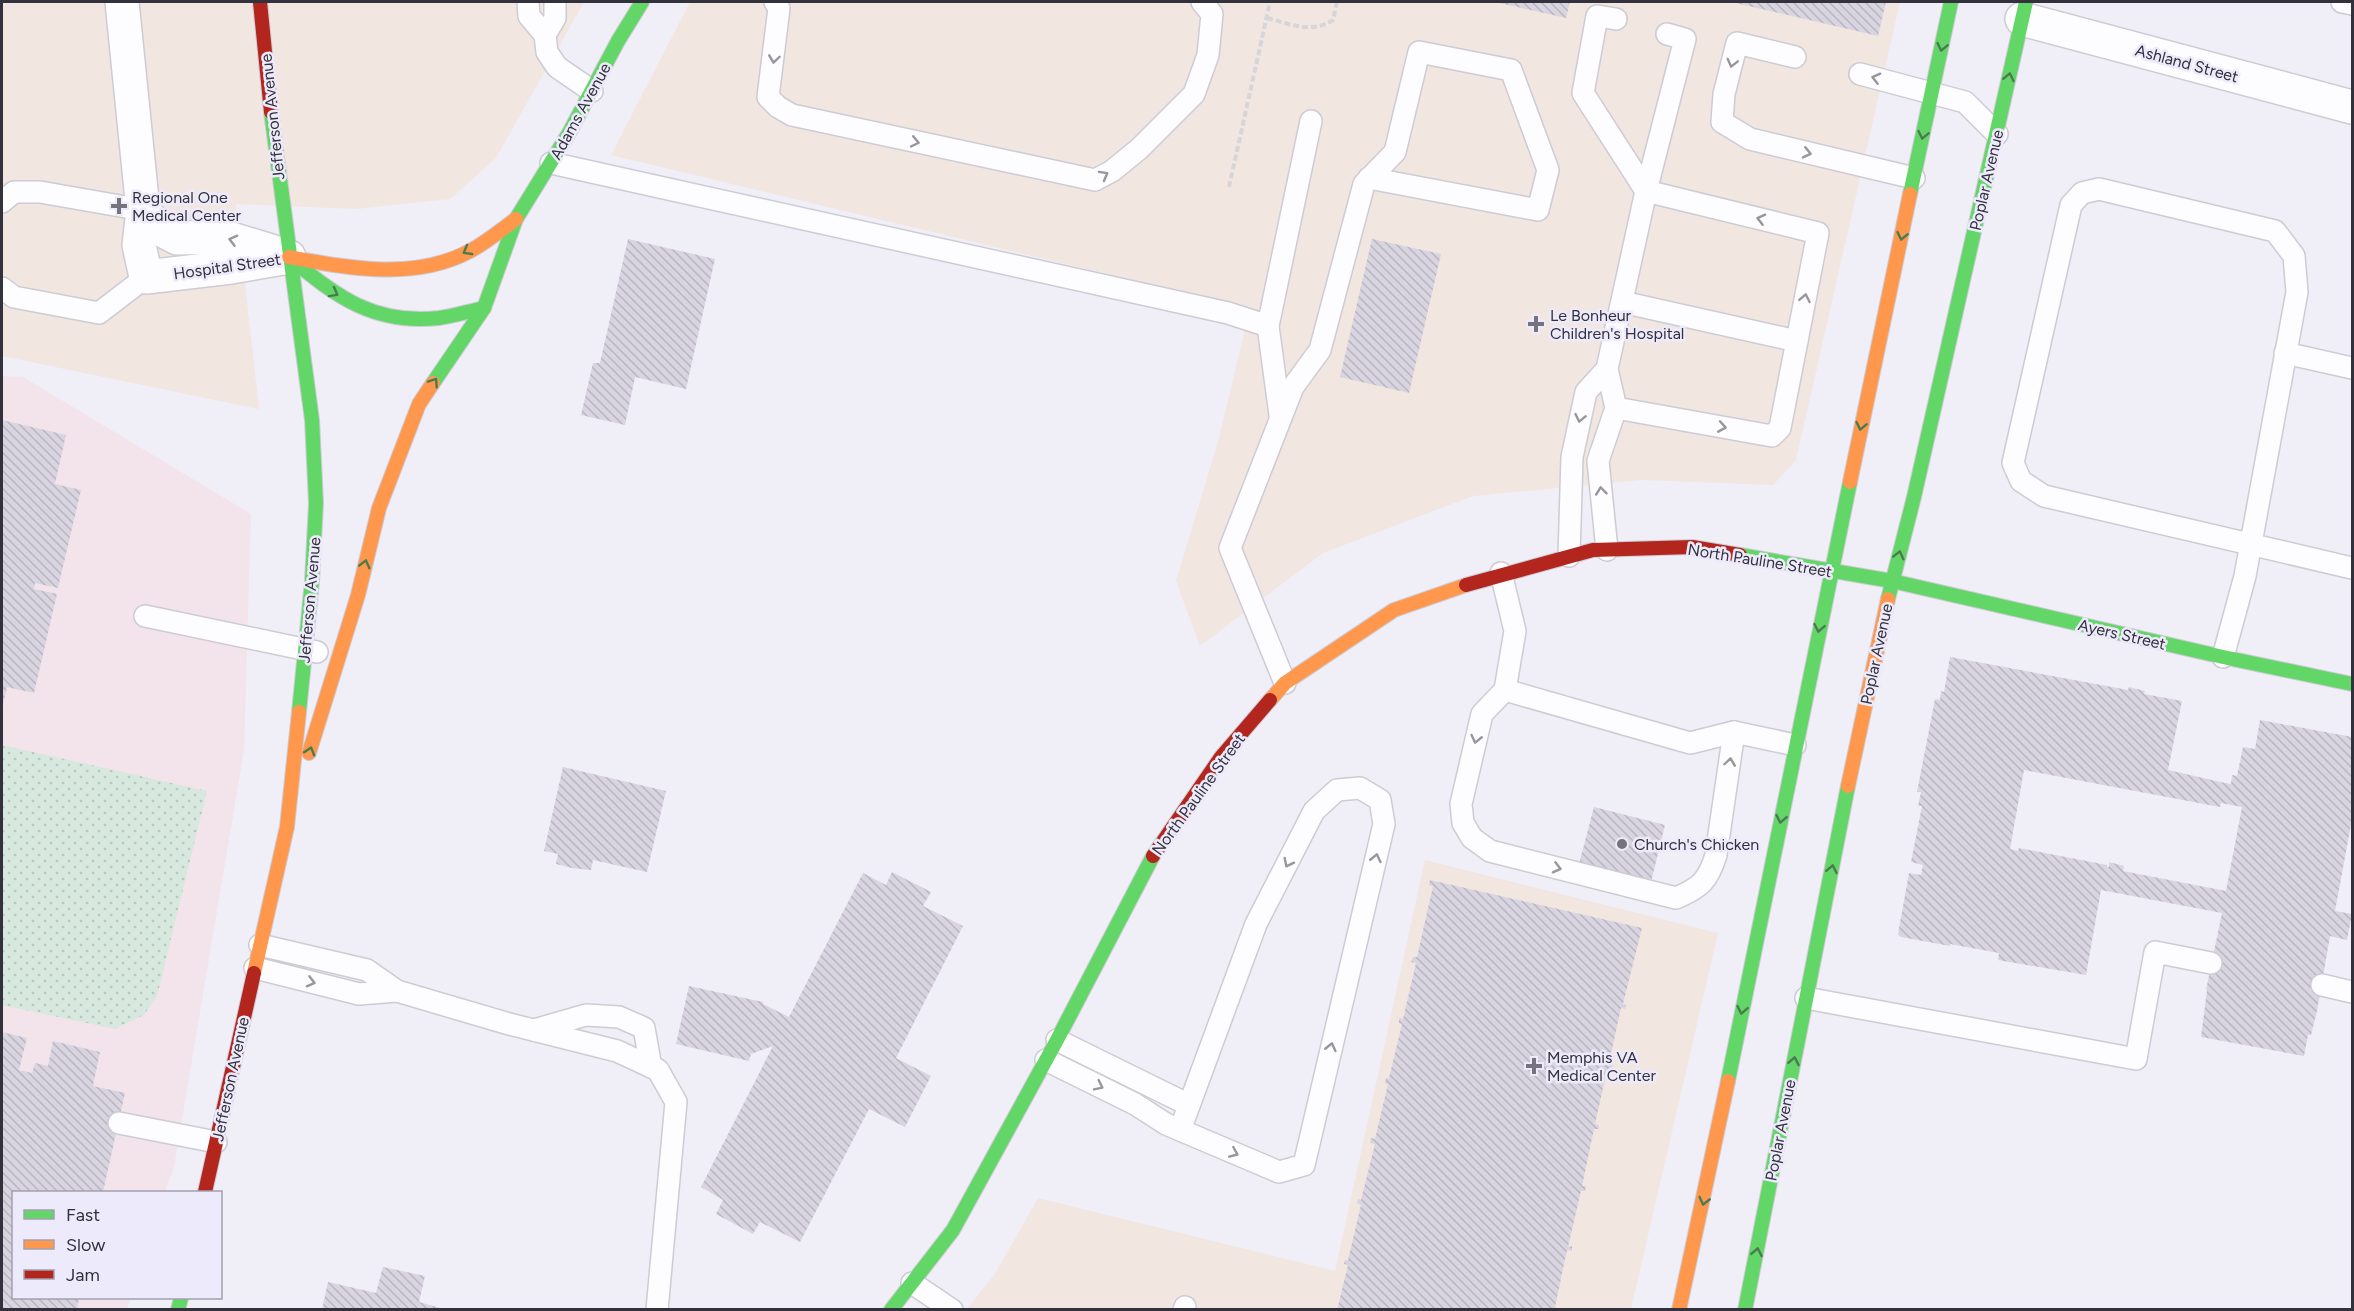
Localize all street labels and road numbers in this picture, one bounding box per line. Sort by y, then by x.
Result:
street label: Ashland Street [2133,41,2241,86]
street label: Jefferson Avenue [256,53,289,181]
street label: Adams Avenue [546,59,615,163]
street label: Poplar Avenue [1966,128,2007,232]
street label: Hospital Street [172,250,282,283]
street label: Jefferson Avenue [295,536,325,664]
street label: North Pauline Street [1686,540,1833,581]
street label: Poplar Avenue [1856,602,1897,706]
street label: Ayers Street [2076,615,2167,654]
street label: North Pauline Street [1148,730,1249,859]
street label: Jefferson Avenue [208,1015,253,1143]
street label: Poplar Avenue [1761,1077,1800,1182]

